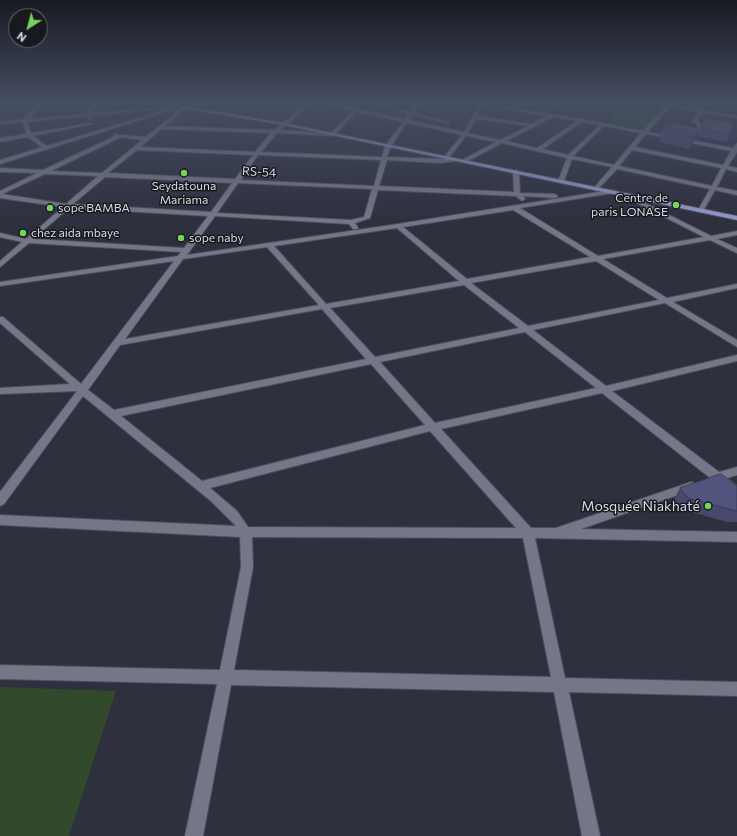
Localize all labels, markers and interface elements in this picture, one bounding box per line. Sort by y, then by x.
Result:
north arrow [8,8,48,48]
text: N [14,30,28,45]
street label: RS-54 [242,164,276,180]
marker: Seydatouna Mariama [179,168,189,178]
place label: Seydatouna Mariama [152,179,216,207]
place label: Centre de paris LONASE [591,191,668,219]
marker: Centre de paris LONASE [671,200,681,210]
place label: sope BAMBA [58,201,130,215]
marker: sope BAMBA [45,203,55,213]
place label: chez aida mbaye [31,226,119,240]
marker: chez aida mbaye [18,228,28,238]
place label: sope naby [189,231,244,245]
marker: sope naby [176,233,186,243]
place label: Mosquée Niakhaté [581,498,700,514]
marker: Mosquée Niakhaté [703,501,713,511]

